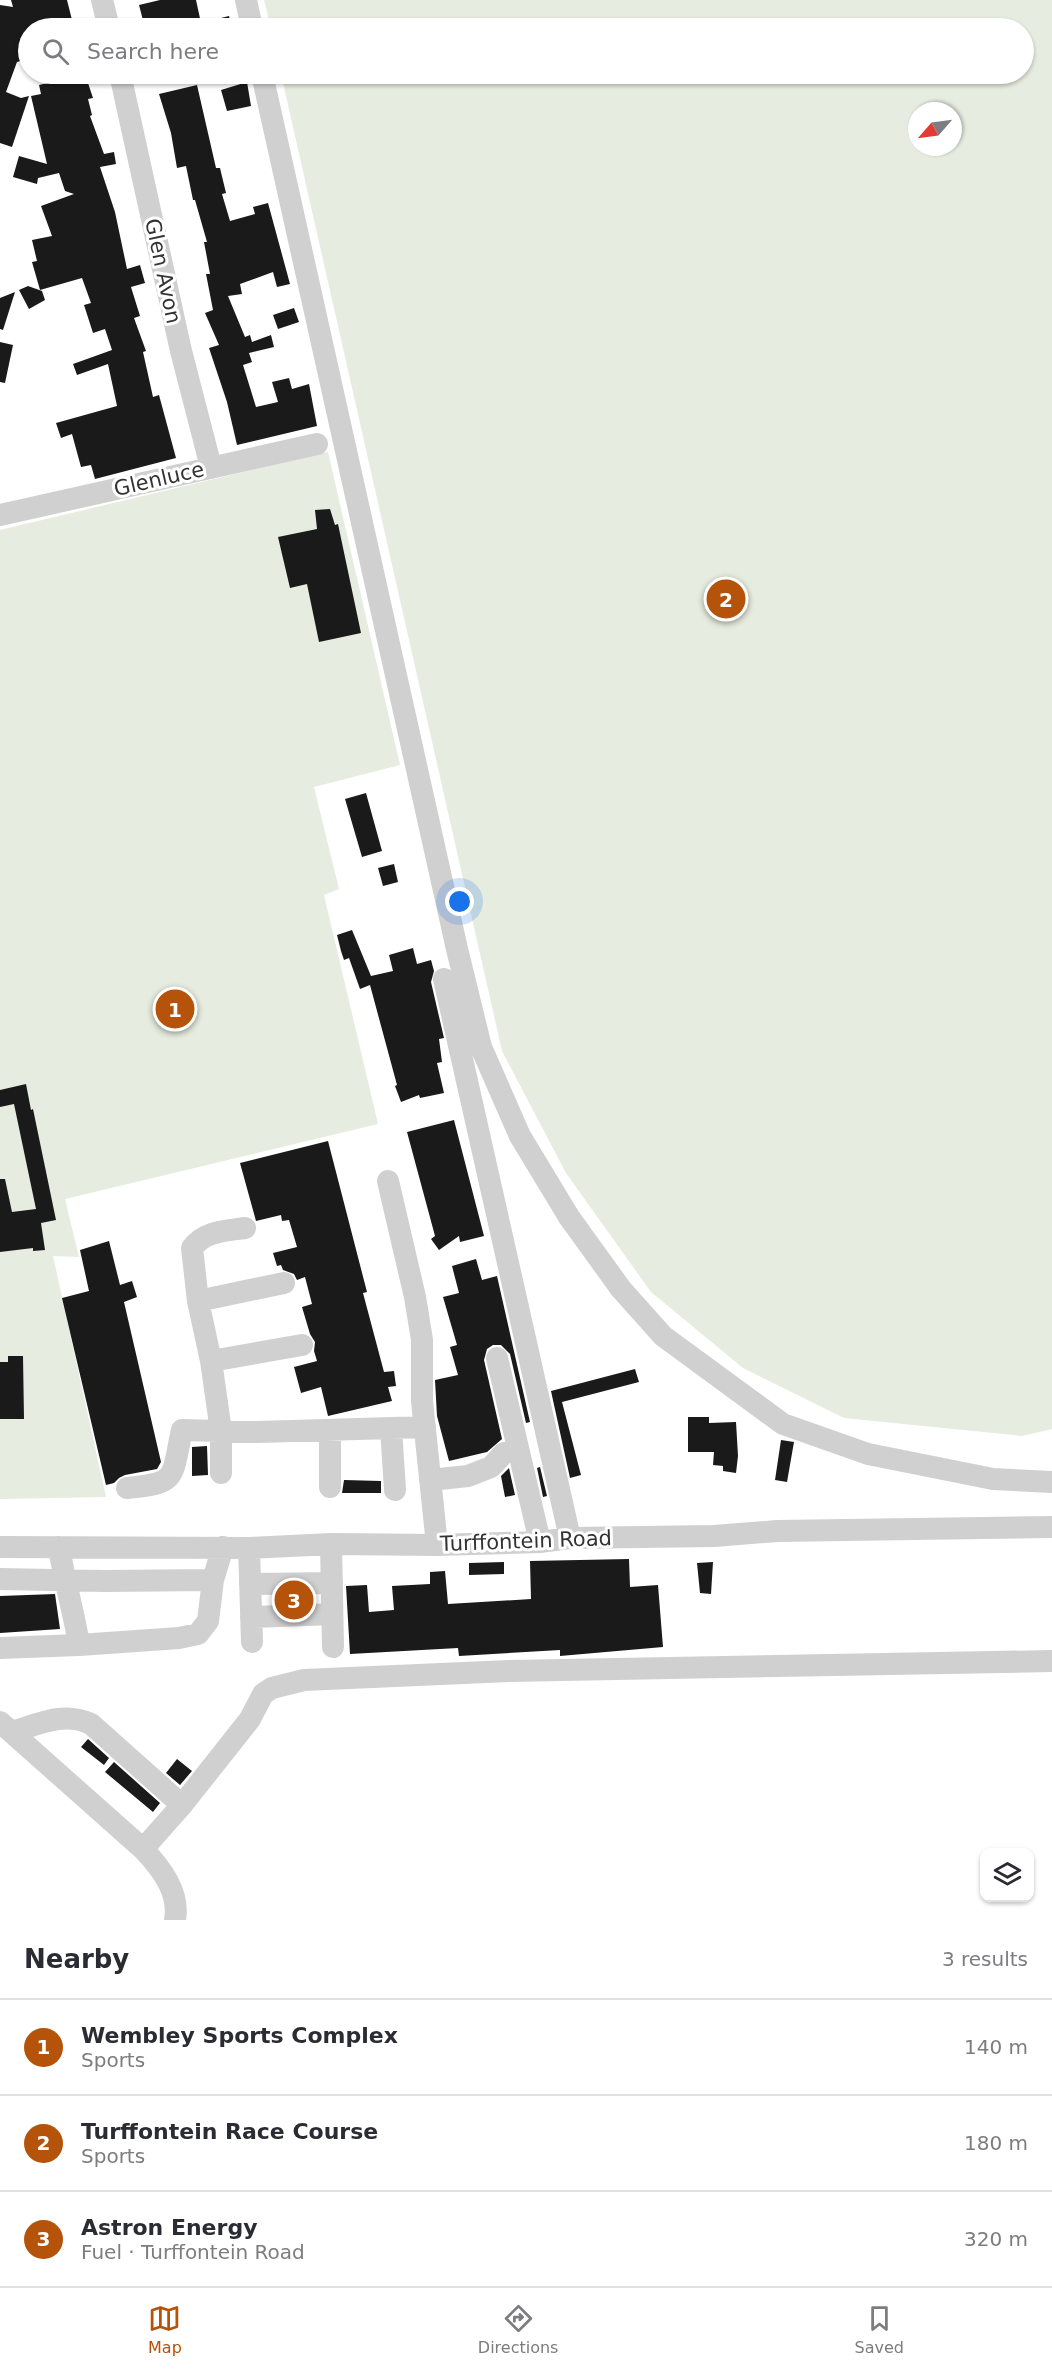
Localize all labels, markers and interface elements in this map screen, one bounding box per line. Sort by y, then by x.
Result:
search box [18,18,1034,84]
icon: search [39,35,72,68]
text: Search here [87,39,219,64]
north arrow [908,102,962,156]
street label: Glen Avon [140,216,186,326]
street label: Glenluce [112,457,206,501]
pin: 2 [706,576,746,622]
your location [445,887,474,916]
pin: 1 [156,986,195,1032]
street label: Turffontein Road [439,1526,612,1556]
pin: 3 [274,1578,314,1622]
map controls [980,1848,1034,1902]
button: layers [980,1848,1034,1902]
text: Nearby [24,1944,129,1974]
text: 3 results [942,1947,1028,1971]
text: Wembley Sports Complex [81,2023,398,2048]
text: 1 [37,2035,50,2059]
text: 140 m [964,2035,1028,2059]
text: Sports [81,2048,145,2072]
text: Turffontein Race Course [81,2119,378,2144]
text: 2 [37,2131,50,2155]
text: 180 m [964,2131,1028,2155]
text: Sports [81,2144,145,2168]
text: Astron Energy [81,2215,257,2240]
text: 3 [37,2227,50,2251]
text: 320 m [964,2227,1028,2251]
text: Fuel · Turffontein Road [81,2240,305,2264]
tab: Map [148,2302,182,2357]
tab: Directions [478,2302,558,2357]
tab: Saved [855,2302,904,2357]

